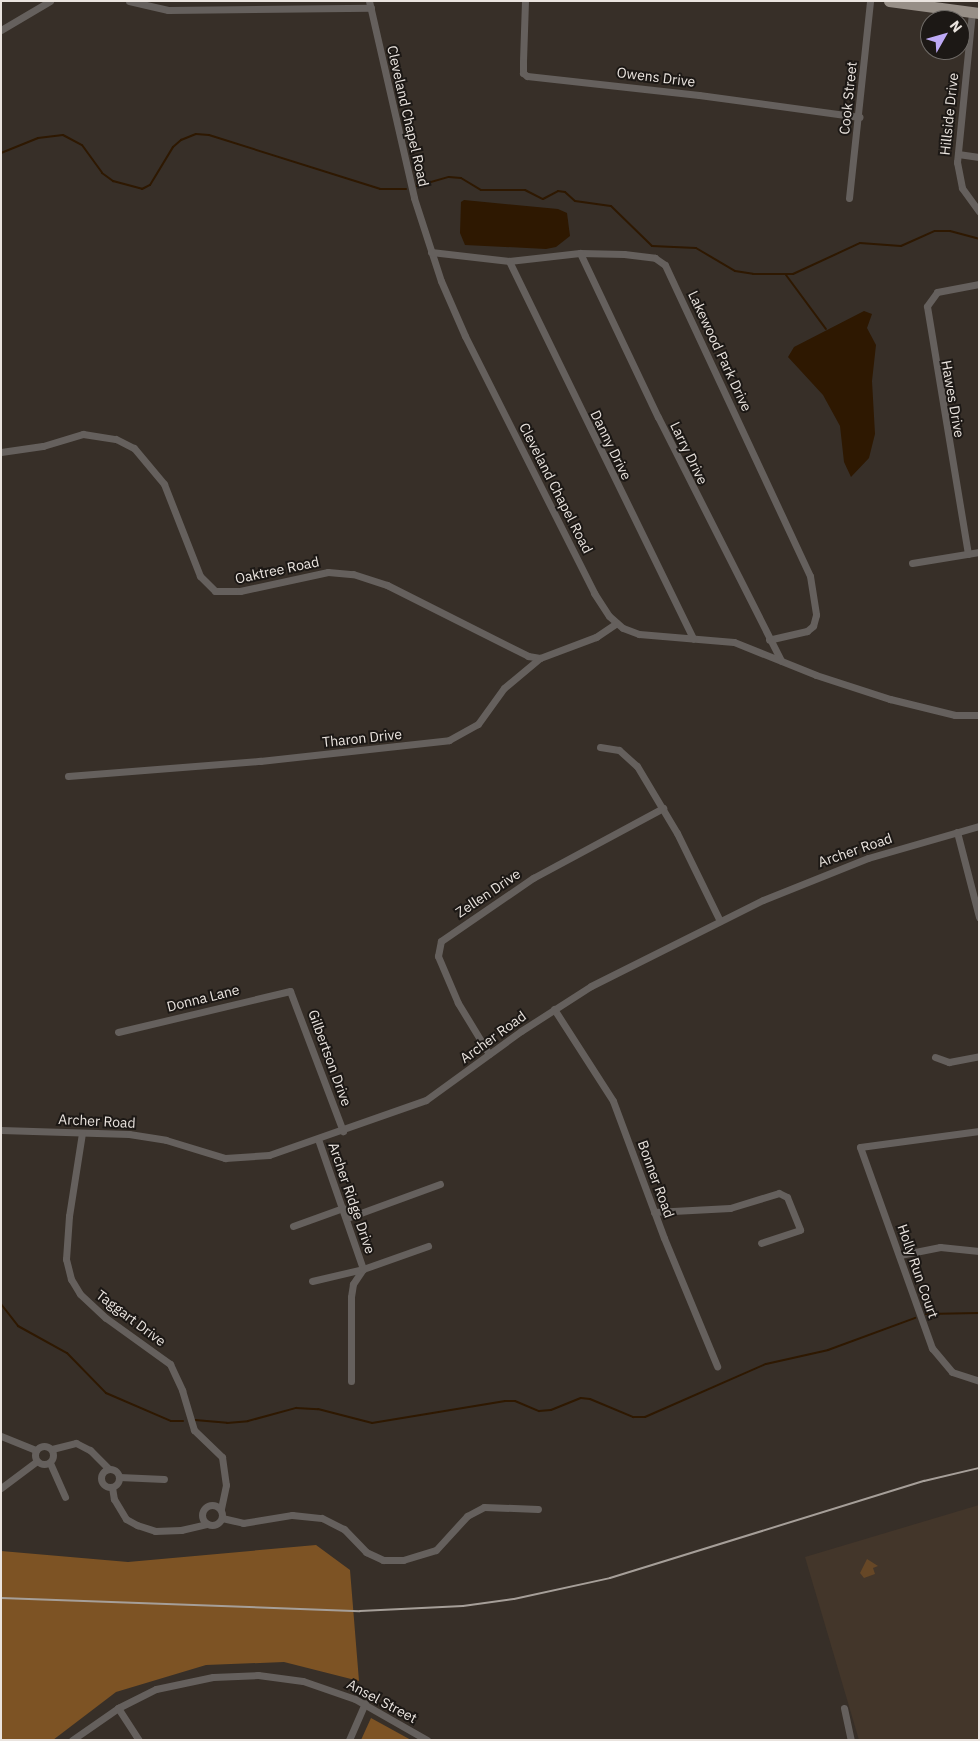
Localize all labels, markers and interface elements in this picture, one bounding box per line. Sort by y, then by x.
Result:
north arrow [920,10,970,60]
text: N [946,17,966,36]
street label: Cleveland Chapel Road [384,44,432,188]
street label: Cook Street [836,61,860,135]
street label: Owens Drive [616,64,696,90]
street label: Hillside Drive [936,72,962,156]
street label: Lakewood Park Drive [685,288,755,414]
street label: Hawes Drive [938,359,968,439]
street label: Danny Drive [587,407,635,483]
street label: Larry Drive [667,419,711,487]
street label: Cleveland Chapel Road [516,420,596,556]
street label: Oaktree Road [233,553,321,587]
street label: Tharon Drive [321,725,403,751]
street label: Archer Road [816,829,894,871]
street label: Zellen Drive [452,865,524,921]
street label: Donna Lane [165,981,241,1015]
street label: Archer Road [457,1007,529,1067]
street label: Gilbertson Drive [305,1008,355,1108]
street label: Archer Road [58,1111,136,1131]
street label: Bonner Road [634,1138,678,1220]
street label: Archer Ridge Drive [325,1140,379,1256]
street label: Holly Run Court [894,1222,942,1320]
street label: Taggart Drive [93,1286,169,1350]
street label: Ansel Street [344,1676,420,1726]

